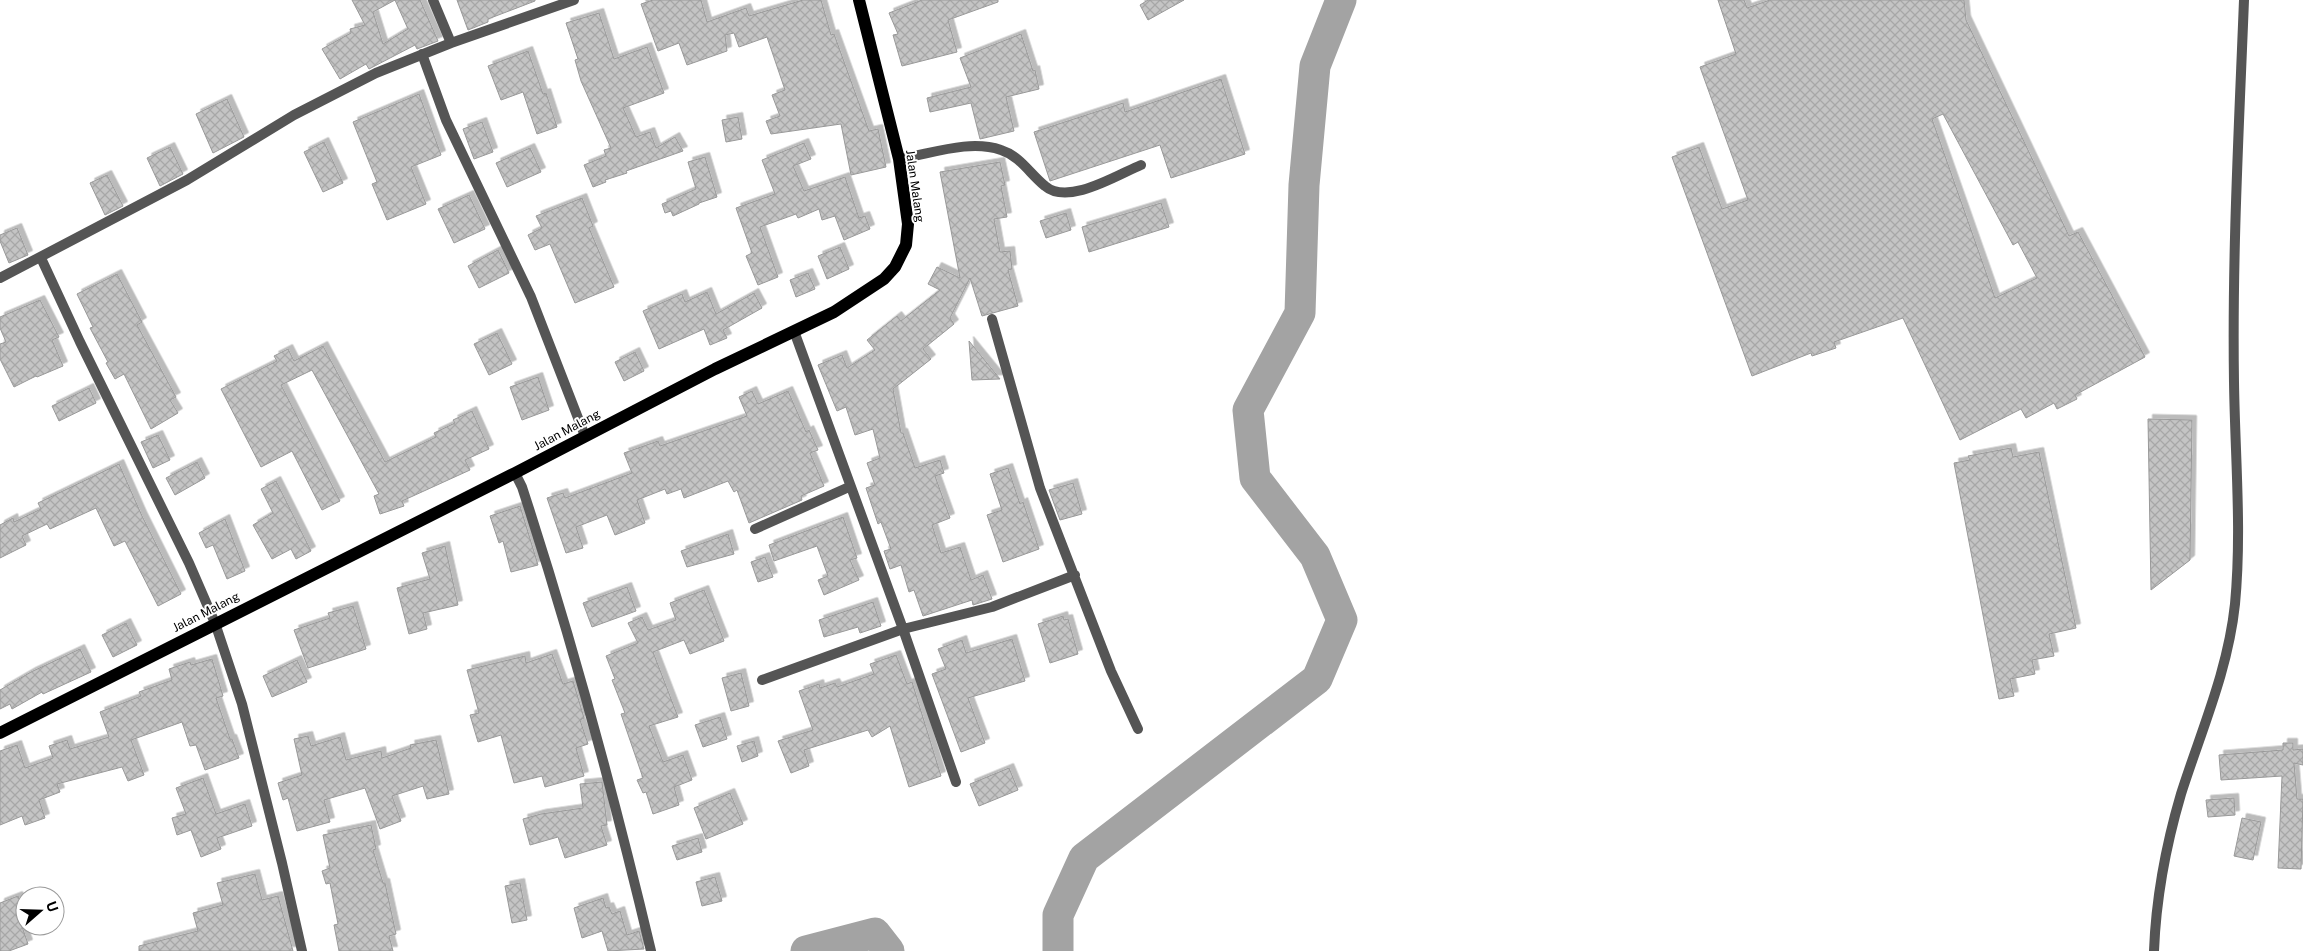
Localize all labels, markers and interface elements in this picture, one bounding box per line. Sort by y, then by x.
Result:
street label: Jalan Malang [903,149,927,223]
street label: Jalan Malang [531,407,603,453]
street label: Jalan Malang [170,589,242,635]
north arrow [15,886,65,936]
text: U [43,899,61,914]

